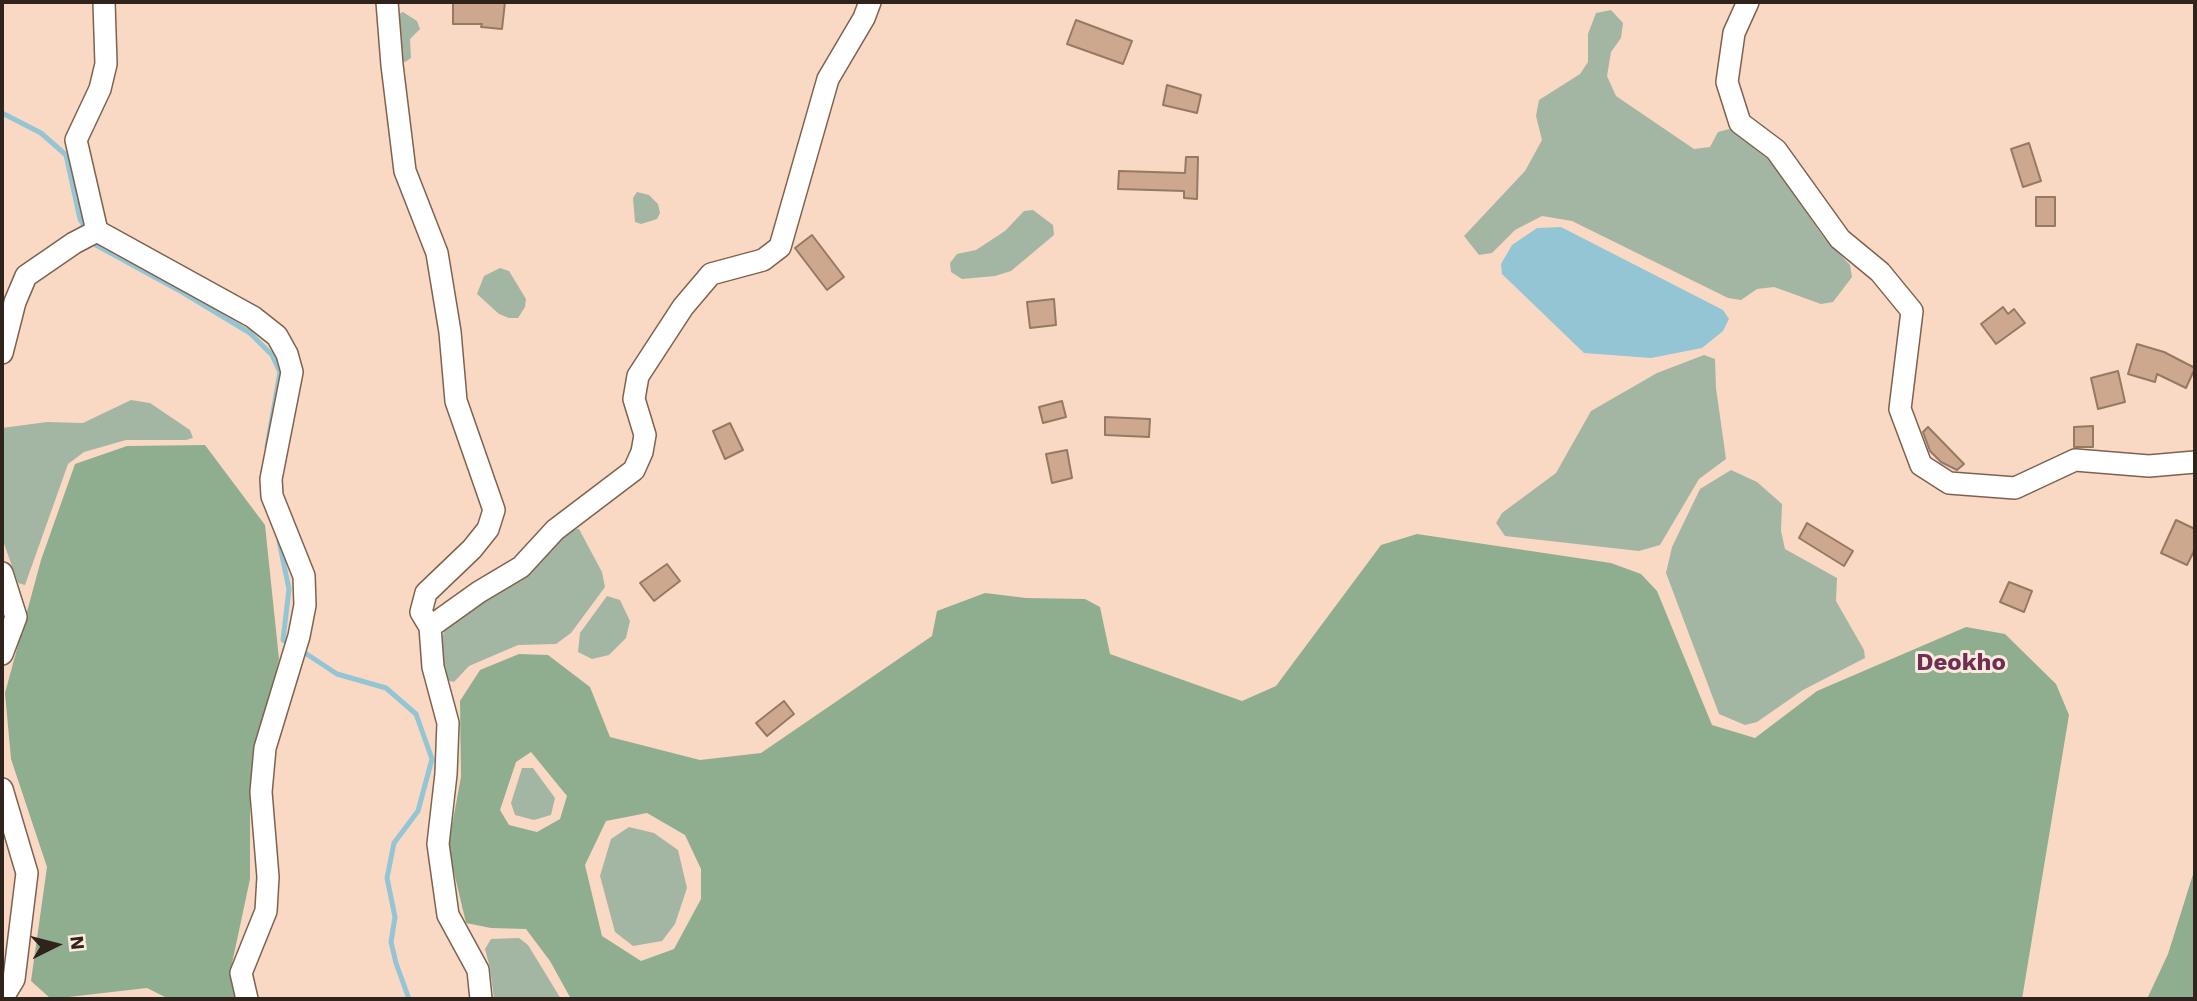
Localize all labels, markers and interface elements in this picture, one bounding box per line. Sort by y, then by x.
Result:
district label: Deokho [1916,649,2006,677]
north arrow [21,910,91,980]
text: N [65,935,90,951]

